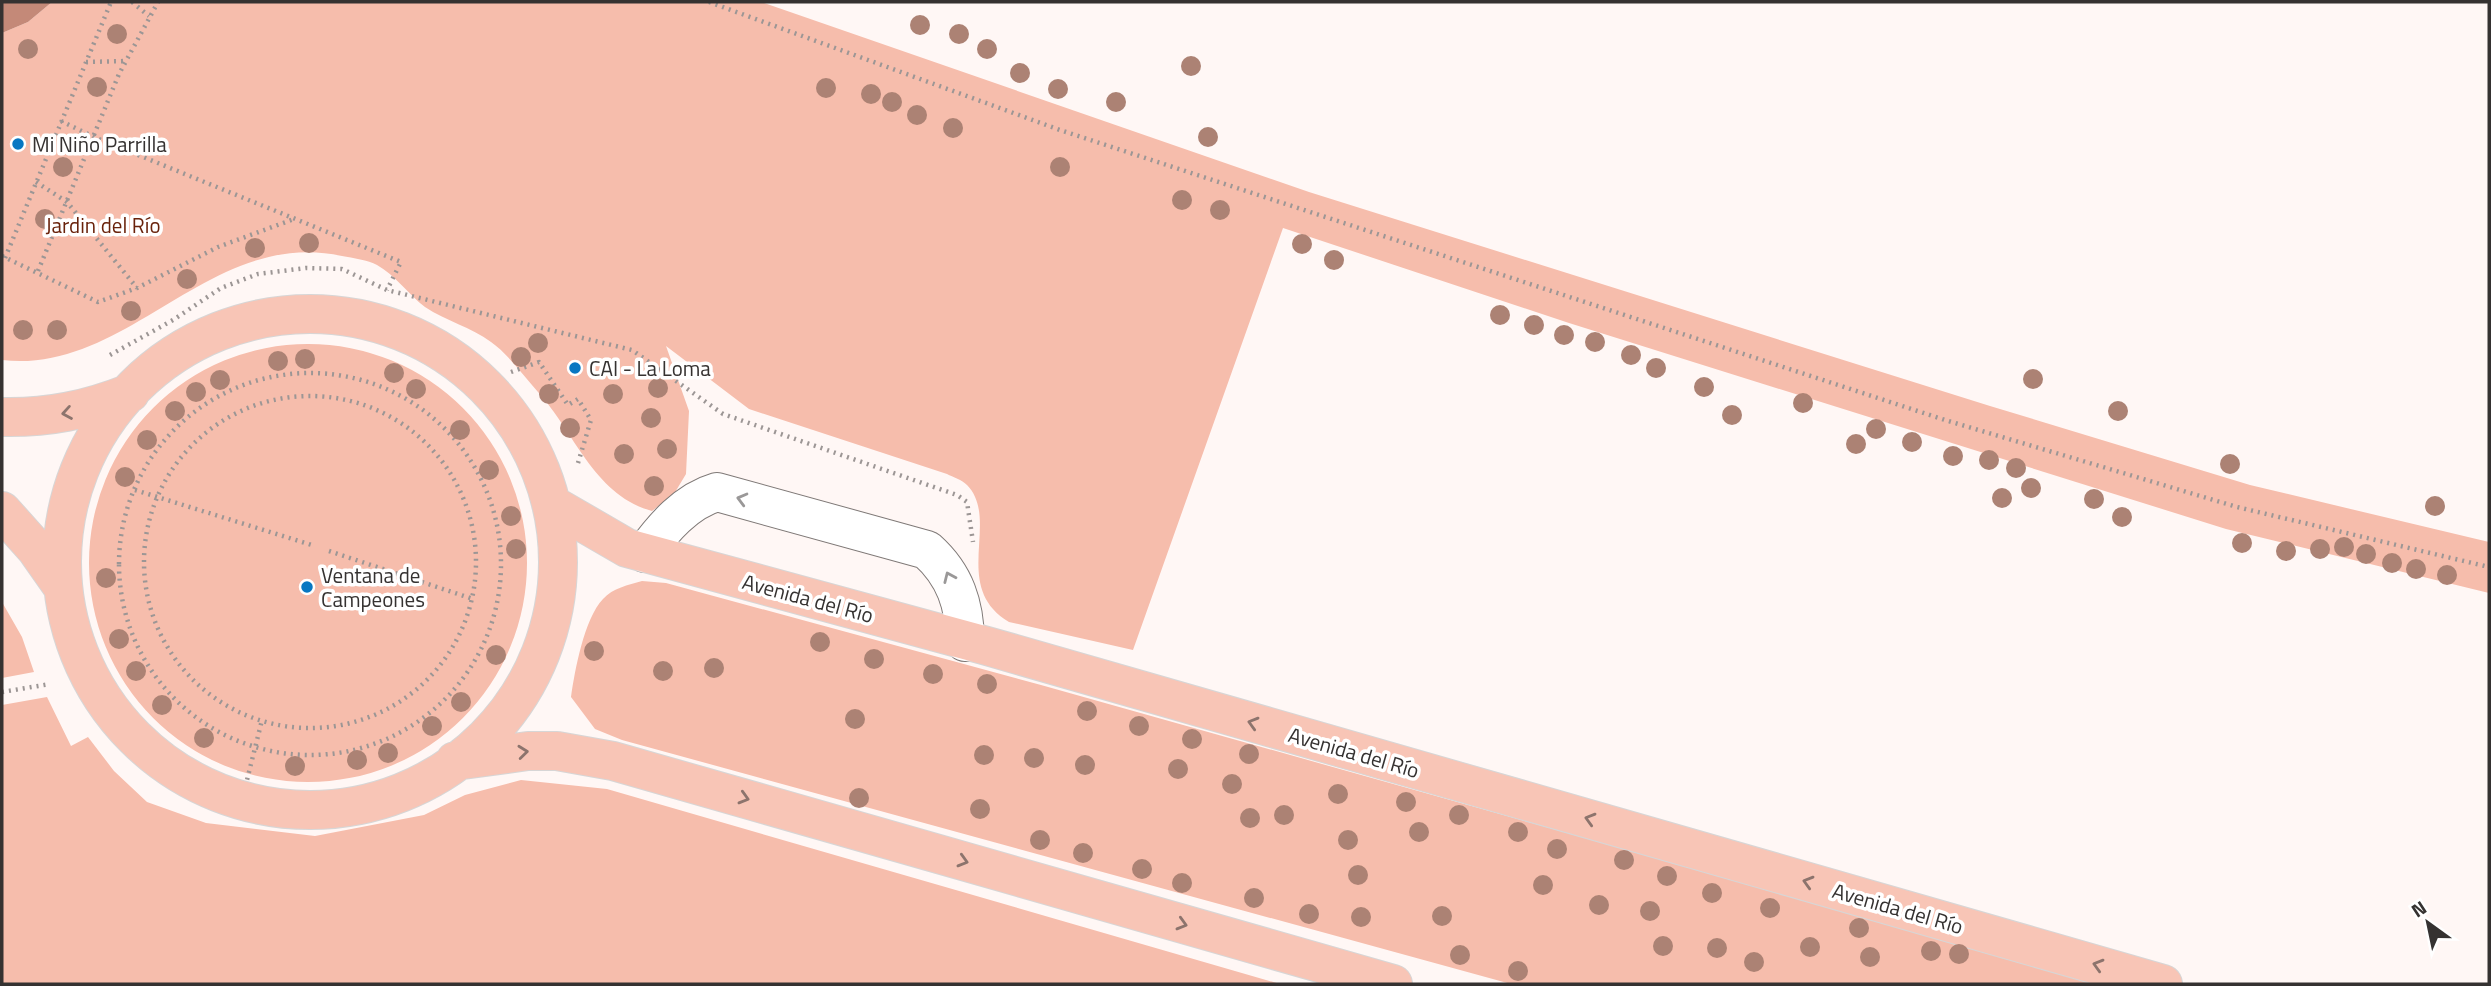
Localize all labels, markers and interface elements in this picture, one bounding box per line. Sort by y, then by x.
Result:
place label: Mi Niño Parrilla [32,128,167,160]
marker: Mi Niño Parrilla [10,136,26,152]
park label: Jardin del Río [46,209,161,241]
place label: CAI - La Loma [589,352,711,384]
marker: CAI - La Loma [567,360,583,376]
one-way arrow [61,405,73,420]
one-way arrow [736,493,748,508]
place label: Ventana de Campeones [321,559,425,615]
street label: Avenida del Río [739,565,877,631]
one-way arrow [944,572,958,584]
marker: Ventana de Campeones [299,579,315,595]
one-way arrow [1248,716,1260,731]
street label: Avenida del Río [1285,718,1423,786]
one-way arrow [518,745,529,760]
one-way arrow [738,790,750,805]
one-way arrow [1584,813,1596,828]
one-way arrow [957,853,969,867]
street label: Avenida del Río [1829,874,1967,942]
one-way arrow [1803,876,1815,891]
north arrow [2393,888,2463,958]
text: N [2405,893,2432,924]
one-way arrow [1176,915,1188,930]
one-way arrow [2092,959,2104,974]

